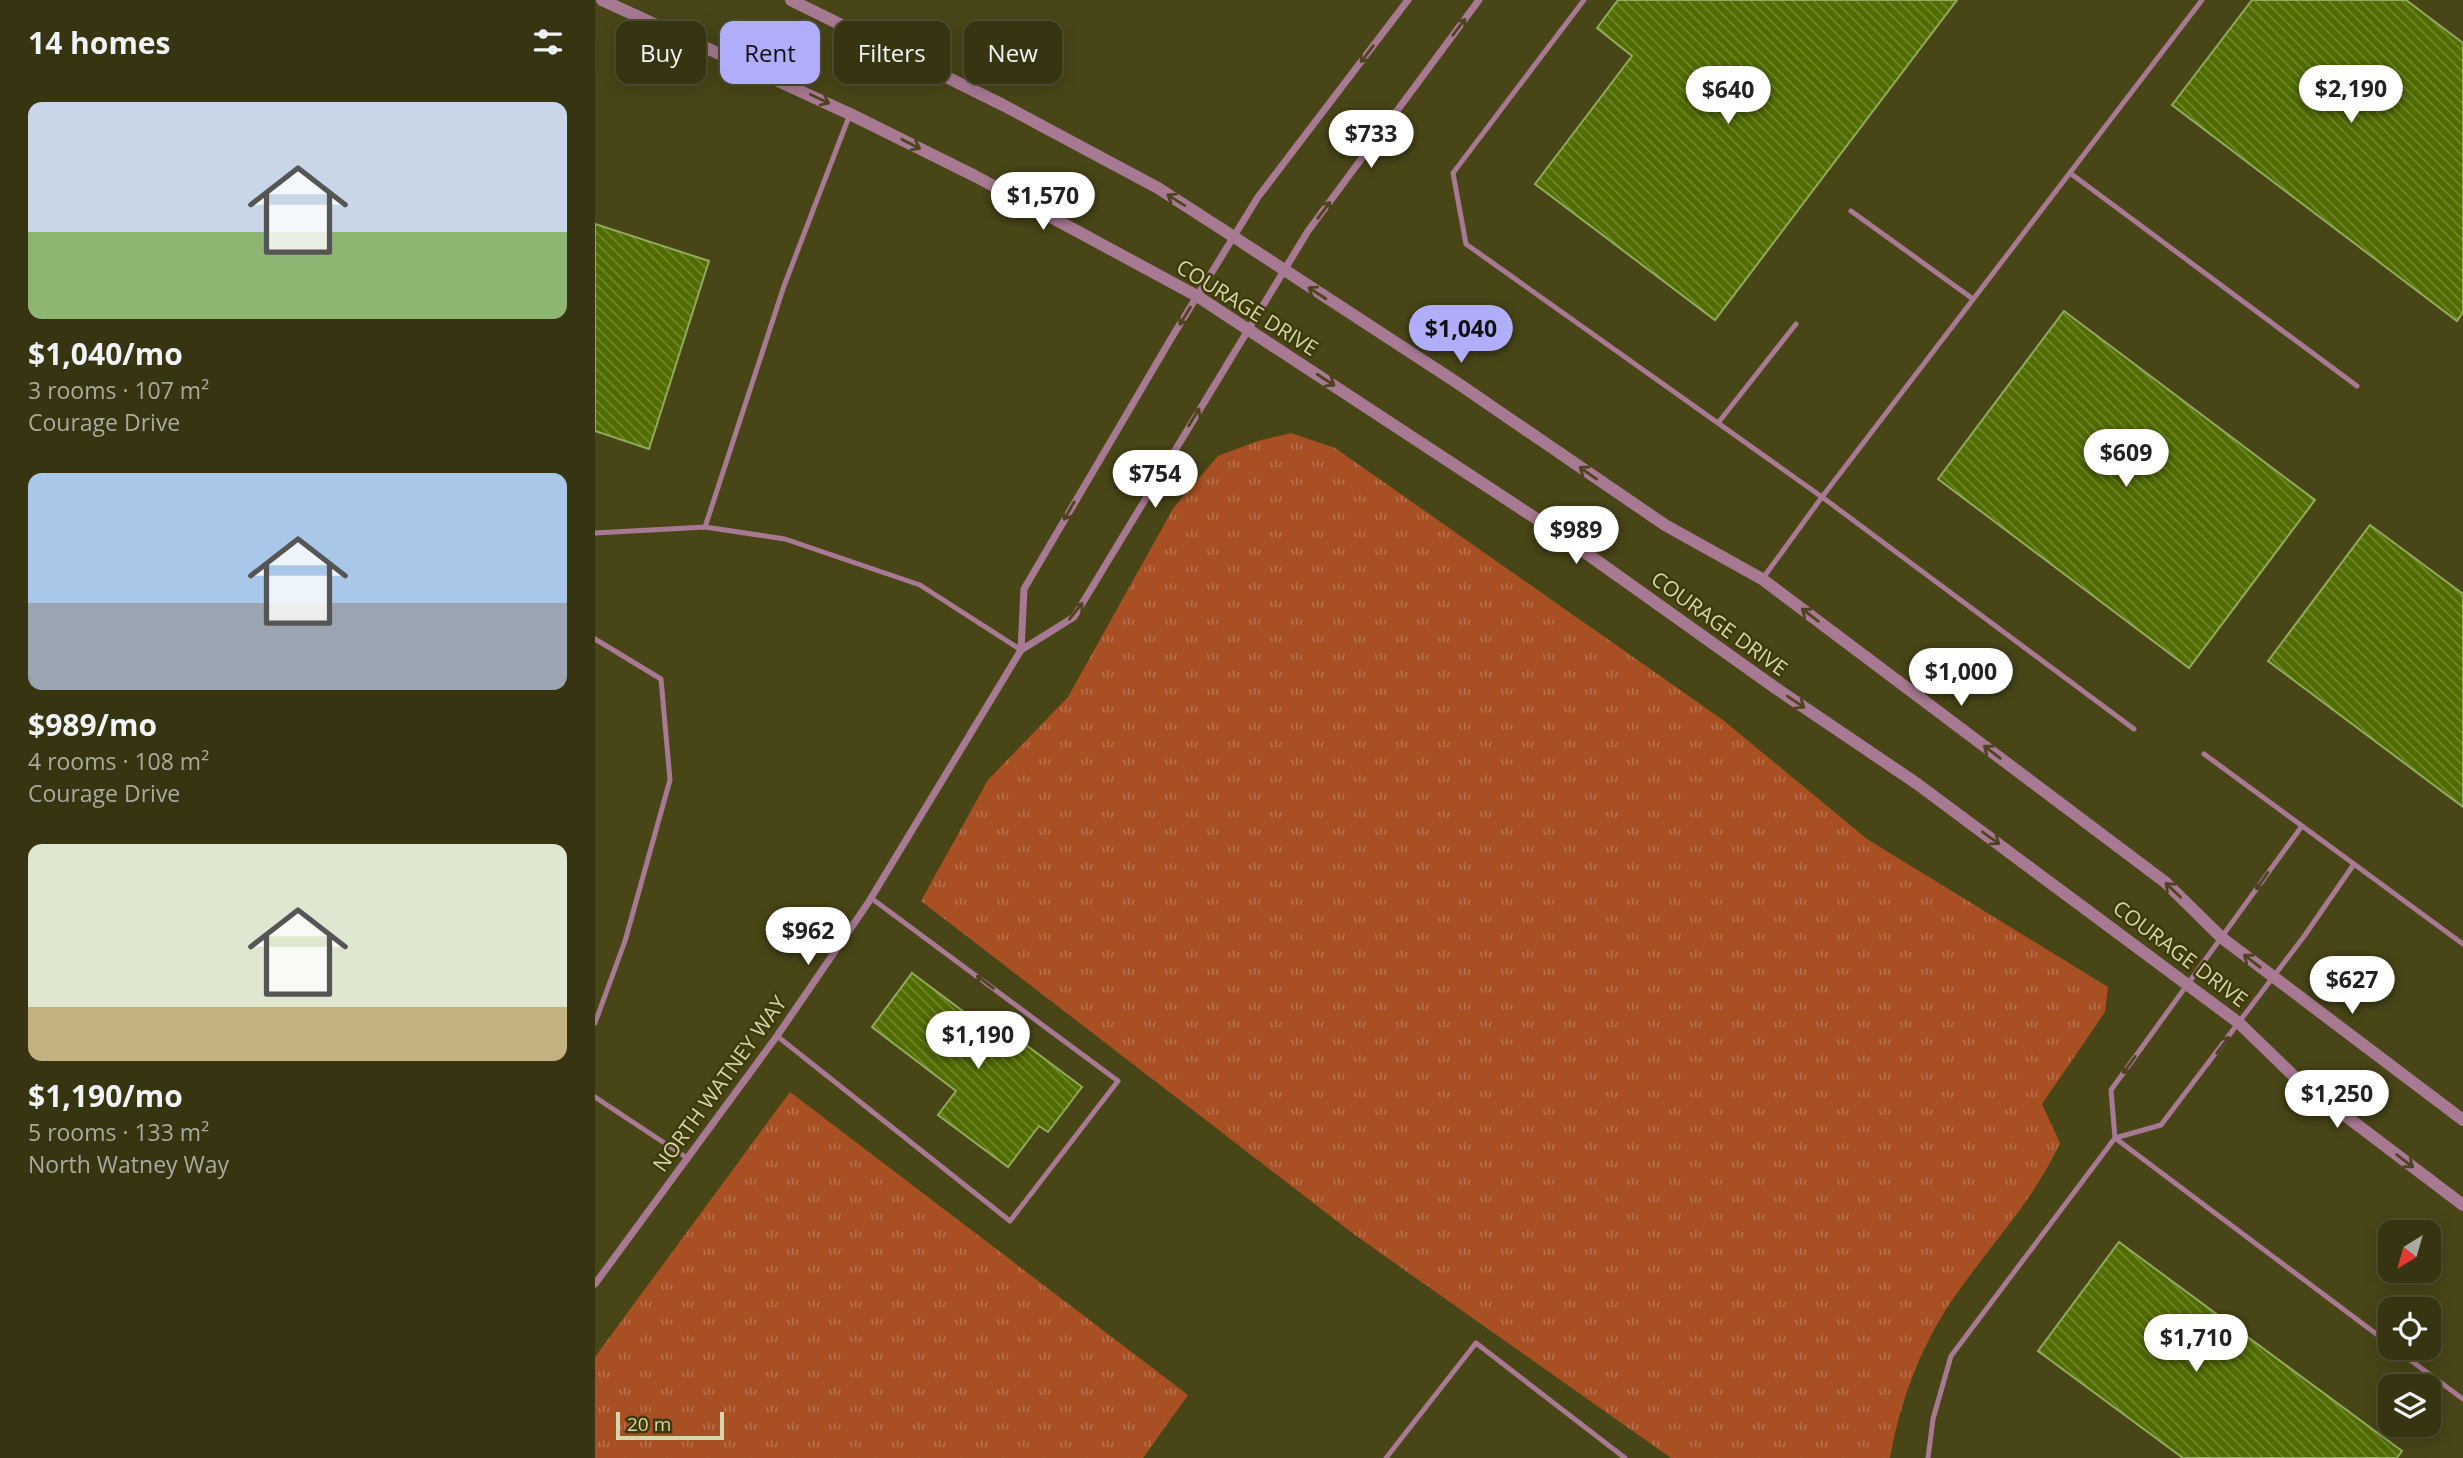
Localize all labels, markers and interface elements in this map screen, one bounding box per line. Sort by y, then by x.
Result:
one-way arrow [1452,18,1467,37]
chip: Buy [616,21,706,84]
chip: Rent [720,21,820,84]
chip: Filters [834,21,950,84]
chip: New [964,21,1062,84]
text: 14 homes [28,22,171,63]
icon: filters [529,23,567,61]
one-way arrow [1359,45,1374,63]
pin: $640 [1687,66,1769,126]
pin: $2,190 [2294,66,2408,125]
text: $2,190 [2315,72,2387,104]
text: $640 [1702,73,1754,105]
one-way arrow [809,93,830,107]
pin: $733 [1330,110,1412,170]
text: $733 [1345,117,1397,149]
one-way arrow [901,138,921,152]
icon: home [235,147,361,273]
pin: $1,570 [986,173,1100,232]
text: $1,570 [1007,179,1079,211]
one-way arrow [1167,193,1187,207]
one-way arrow [1316,201,1331,219]
street label: COURAGE DRIVE [1172,252,1324,362]
one-way arrow [1308,286,1328,300]
one-way arrow [1177,305,1191,325]
pin: $1,040 [1404,306,1518,365]
text: $1,040 [1425,312,1497,344]
text: $1,040/mo [28,333,183,374]
one-way arrow [1315,373,1335,387]
text: 3 rooms · 107 m² [28,374,209,406]
text: Courage Drive [28,406,180,438]
one-way arrow [1188,408,1202,428]
pin: $609 [2085,430,2167,489]
text: $609 [2100,436,2152,468]
pin: $754 [1114,450,1196,510]
text: $754 [1129,457,1181,489]
one-way arrow [1579,466,1599,480]
one-way arrow [1062,501,1076,521]
pin: $989 [1535,506,1617,566]
text: $989 [1550,513,1602,545]
icon: home [235,518,361,644]
street label: COURAGE DRIVE [1646,564,1793,682]
one-way arrow [1067,602,1083,620]
one-way arrow [1802,608,1820,623]
pin: $1,000 [1904,648,2018,708]
text: $1,000 [1925,655,1997,687]
one-way arrow [1786,695,1805,710]
text: $989/mo [28,704,157,745]
text: 4 rooms · 108 m² [28,745,209,777]
one-way arrow [1983,745,2002,760]
text: Courage Drive [28,777,180,809]
one-way arrow [1981,831,2000,845]
one-way arrow [2255,871,2269,890]
one-way arrow [2165,882,2182,899]
icon: home [235,889,361,1015]
street label: COURAGE DRIVE [2108,893,2254,1013]
pin: $962 [767,908,849,967]
text: $962 [782,914,834,946]
one-way arrow [2243,953,2262,968]
pin: $627 [2311,956,2393,1016]
text: $627 [2326,963,2378,995]
one-way arrow [975,975,994,990]
street label: NORTH WATNEY WAY [646,990,793,1177]
pin: $1,190 [921,1012,1035,1071]
text: $1,190 [942,1018,1014,1050]
one-way arrow [2215,1037,2230,1055]
one-way arrow [2121,1055,2136,1074]
pin: $1,250 [2280,1070,2394,1130]
text: $1,190/mo [28,1075,183,1116]
text: $1,250 [2301,1077,2373,1109]
text: 5 rooms · 133 m² [28,1116,209,1148]
text: North Watney Way [28,1148,229,1180]
one-way arrow [2395,1153,2413,1168]
north arrow [2378,1220,2441,1283]
map controls [2378,1220,2441,1437]
button: locate [2378,1297,2441,1360]
pin: $1,710 [2139,1314,2253,1374]
text: $1,710 [2160,1321,2232,1353]
button: layers [2378,1374,2441,1437]
scale bar [616,1409,725,1441]
text: 20 m [627,1411,671,1437]

